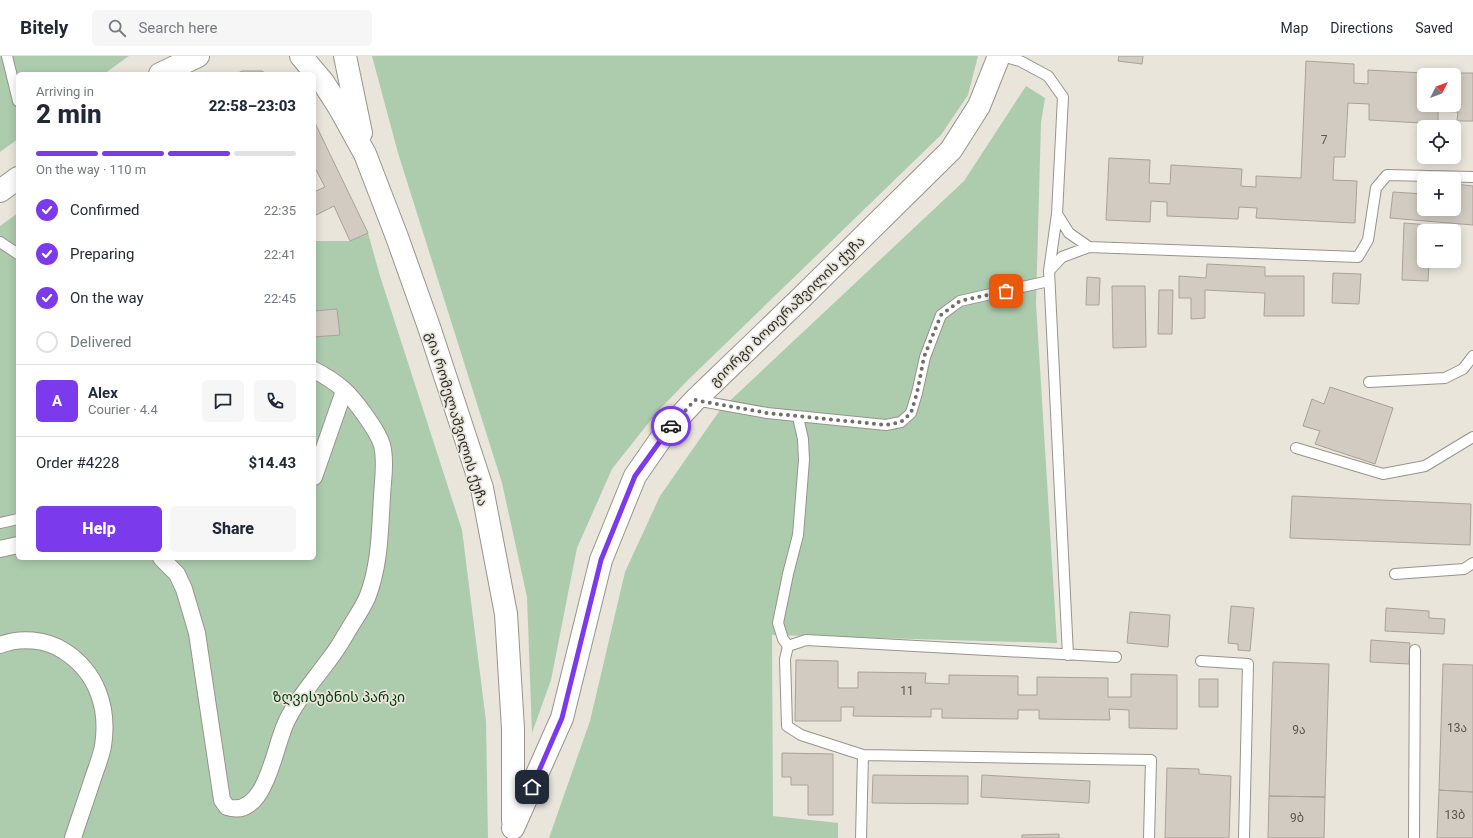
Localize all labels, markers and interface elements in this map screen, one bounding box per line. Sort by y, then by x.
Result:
search box [92,10,372,46]
text: Bitely [20,16,68,39]
icon: search [106,17,128,39]
text: Search here [138,19,217,37]
text: Map [1281,20,1308,36]
text: Directions [1330,20,1393,36]
text: Saved [1415,20,1453,36]
north arrow [1417,68,1461,112]
map controls [1417,68,1461,268]
text: Arriving in [36,84,94,99]
text: 22:58–23:03 [209,97,296,115]
text: 2 min [36,99,102,129]
button: locate [1417,120,1461,164]
house number: 7 [1321,133,1328,147]
text: On the way · 110 m [36,162,146,177]
button: + [1417,172,1461,216]
icon: check [36,199,58,221]
text: Confirmed [70,201,140,219]
text: 22:35 [264,203,296,218]
button: − [1417,224,1461,268]
street label: გიორგი ბოთერაშვილის ქუჩა [706,233,869,390]
icon: check [36,243,58,265]
text: Preparing [70,245,134,263]
text: 22:41 [264,247,296,262]
pin [989,274,1023,308]
icon: bag [995,280,1017,302]
icon: check [36,287,58,309]
text: On the way [70,289,144,307]
text: 22:45 [264,291,296,306]
street label: გია რომელაშვილის ქუჩა [422,330,491,508]
text: Delivered [70,333,132,351]
button: chat [202,380,244,422]
button: phone [254,380,296,422]
text: Alex [88,384,118,402]
text: A [52,392,62,410]
text: Courier · 4.4 [88,402,158,417]
courier [651,406,691,446]
icon: car [660,415,682,437]
text: Order #4228 [36,454,119,472]
text: $14.43 [249,454,296,472]
button: Help [36,506,162,552]
button: Share [170,506,296,552]
house number: 11 [900,684,914,698]
park label: ზღვისუბნის პარკი [273,689,405,706]
house number: 13ა [1447,721,1467,735]
house number: 9ა [1292,723,1306,737]
pin [515,770,549,804]
icon: home [521,776,543,798]
house number: 13ბ [1445,808,1465,822]
house number: 9ბ [1290,811,1304,825]

